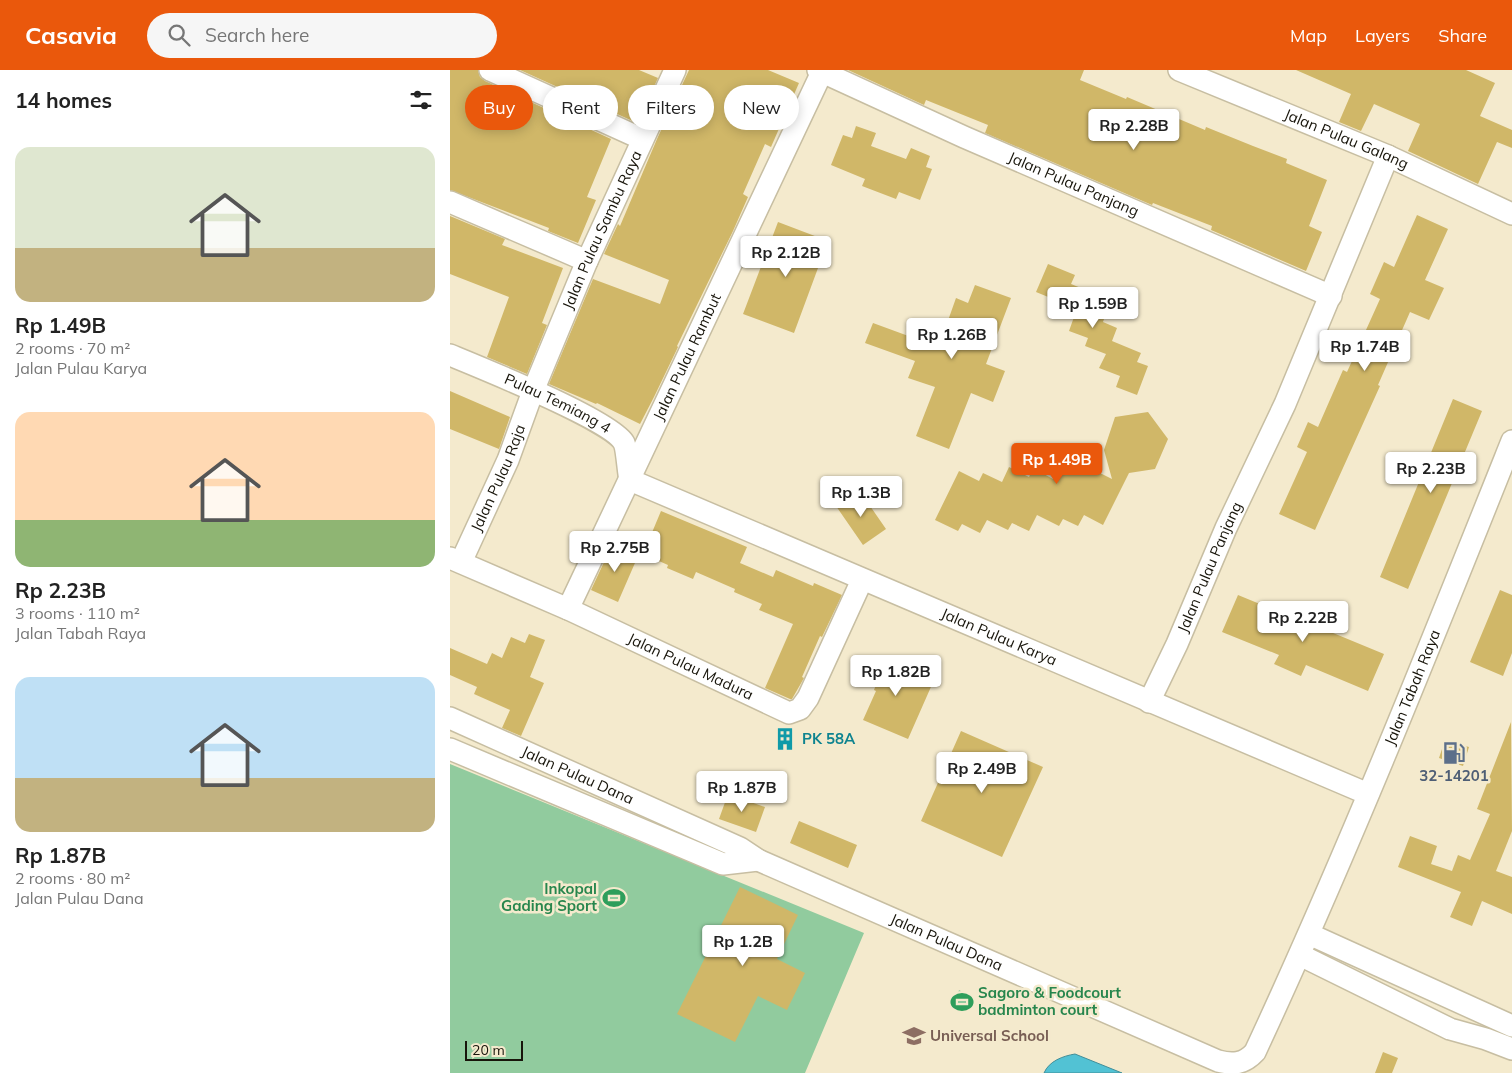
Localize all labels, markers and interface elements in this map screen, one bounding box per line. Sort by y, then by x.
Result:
search box [147,13,497,58]
text: Casavia [25,20,117,50]
icon: search [165,21,193,49]
text: Search here [205,23,309,47]
text: Map [1290,24,1327,47]
text: Layers [1355,24,1410,47]
text: Share [1438,24,1487,47]
chip: Buy [465,85,533,130]
chip: Rent [543,85,618,130]
chip: Filters [628,85,714,130]
chip: New [724,85,799,130]
icon: filters [407,86,435,114]
text: 14 homes [15,87,112,113]
street label: Jalan Pulau Galang [1281,104,1412,173]
pin: Rp 2.28B [1082,108,1186,151]
text: Rp 2.28B [1099,115,1169,135]
street label: Jalan Pulau Sambu Raya [558,147,646,312]
street label: Jalan Pulau Panjang [1006,147,1142,221]
icon: home [180,180,270,270]
pin: Rp 2.12B [734,236,838,278]
text: Rp 2.12B [751,242,821,262]
pin: Rp 1.59B [1041,286,1145,329]
street label: Jalan Pulau Rambut [649,290,725,423]
text: Rp 1.59B [1058,293,1128,313]
text: Rp 1.49B [15,312,106,338]
pin: Rp 1.26B [900,318,1004,360]
text: Rp 1.26B [917,324,987,344]
pin: Rp 1.74B [1313,330,1417,372]
text: Rp 1.74B [1330,336,1400,356]
text: 2 rooms · 70 m² [15,338,130,358]
text: Jalan Pulau Karya [15,358,147,378]
street label: Pulau Temiang 4 [502,369,615,437]
street label: Jalan Pulau Raja [466,422,529,534]
pin: Rp 1.49B [1005,442,1109,485]
icon: home [180,445,270,535]
text: Rp 1.49B [1022,449,1092,469]
pin: Rp 2.23B [1379,452,1483,494]
text: Rp 2.23B [1396,458,1466,478]
pin: Rp 1.3B [815,476,907,518]
text: Rp 1.3B [831,482,891,502]
street label: Jalan Pulau Panjang [1173,499,1246,635]
pin: Rp 2.75B [563,530,667,573]
text: Rp 2.75B [580,537,650,557]
text: Rp 2.23B [15,577,106,603]
pin: Rp 2.22B [1251,600,1355,643]
text: 3 rooms · 110 m² [15,603,140,623]
street label: Jalan Pulau Karya [938,604,1060,670]
text: Rp 2.22B [1268,607,1338,627]
text: Jalan Tabah Raya [15,623,146,643]
street label: Jalan Tabah Raya [1380,627,1444,748]
street label: Jalan Pulau Madura [625,629,757,704]
pin: Rp 1.82B [844,654,948,697]
text: Rp 1.82B [861,661,931,681]
icon: home [180,710,270,800]
building icon: PK 58A [772,726,798,752]
place label: PK 58A [802,729,856,748]
fuel station icon: 32-14201 [1441,740,1467,766]
street label: Jalan Pulau Dana [519,741,637,808]
pin: Rp 2.49B [930,752,1034,794]
text: Rp 2.49B [947,758,1017,778]
place label: 32-14201 [1419,766,1489,785]
pin: Rp 1.87B [690,770,794,813]
text: Rp 1.87B [707,777,777,797]
text: Rp 1.87B [15,842,106,868]
text: 2 rooms · 80 m² [15,868,130,888]
place label: Inkopal Gading Sport [501,879,597,915]
sports icon: Inkopal Gading Sport [601,885,627,911]
text: Jalan Pulau Dana [15,888,144,908]
street label: Jalan Pulau Dana [887,909,1006,975]
pin: Rp 1.2B [697,924,789,967]
text: Rp 1.2B [713,931,773,951]
place label: Sagoro & Foodcourt badminton court [978,983,1121,1019]
sports icon: Sagoro & Foodcourt badminton court [949,989,975,1015]
school or university icon: Universal School [901,1023,927,1049]
place label: Universal School [930,1026,1049,1045]
scale bar [465,1038,522,1061]
text: 20 m [472,1041,505,1059]

